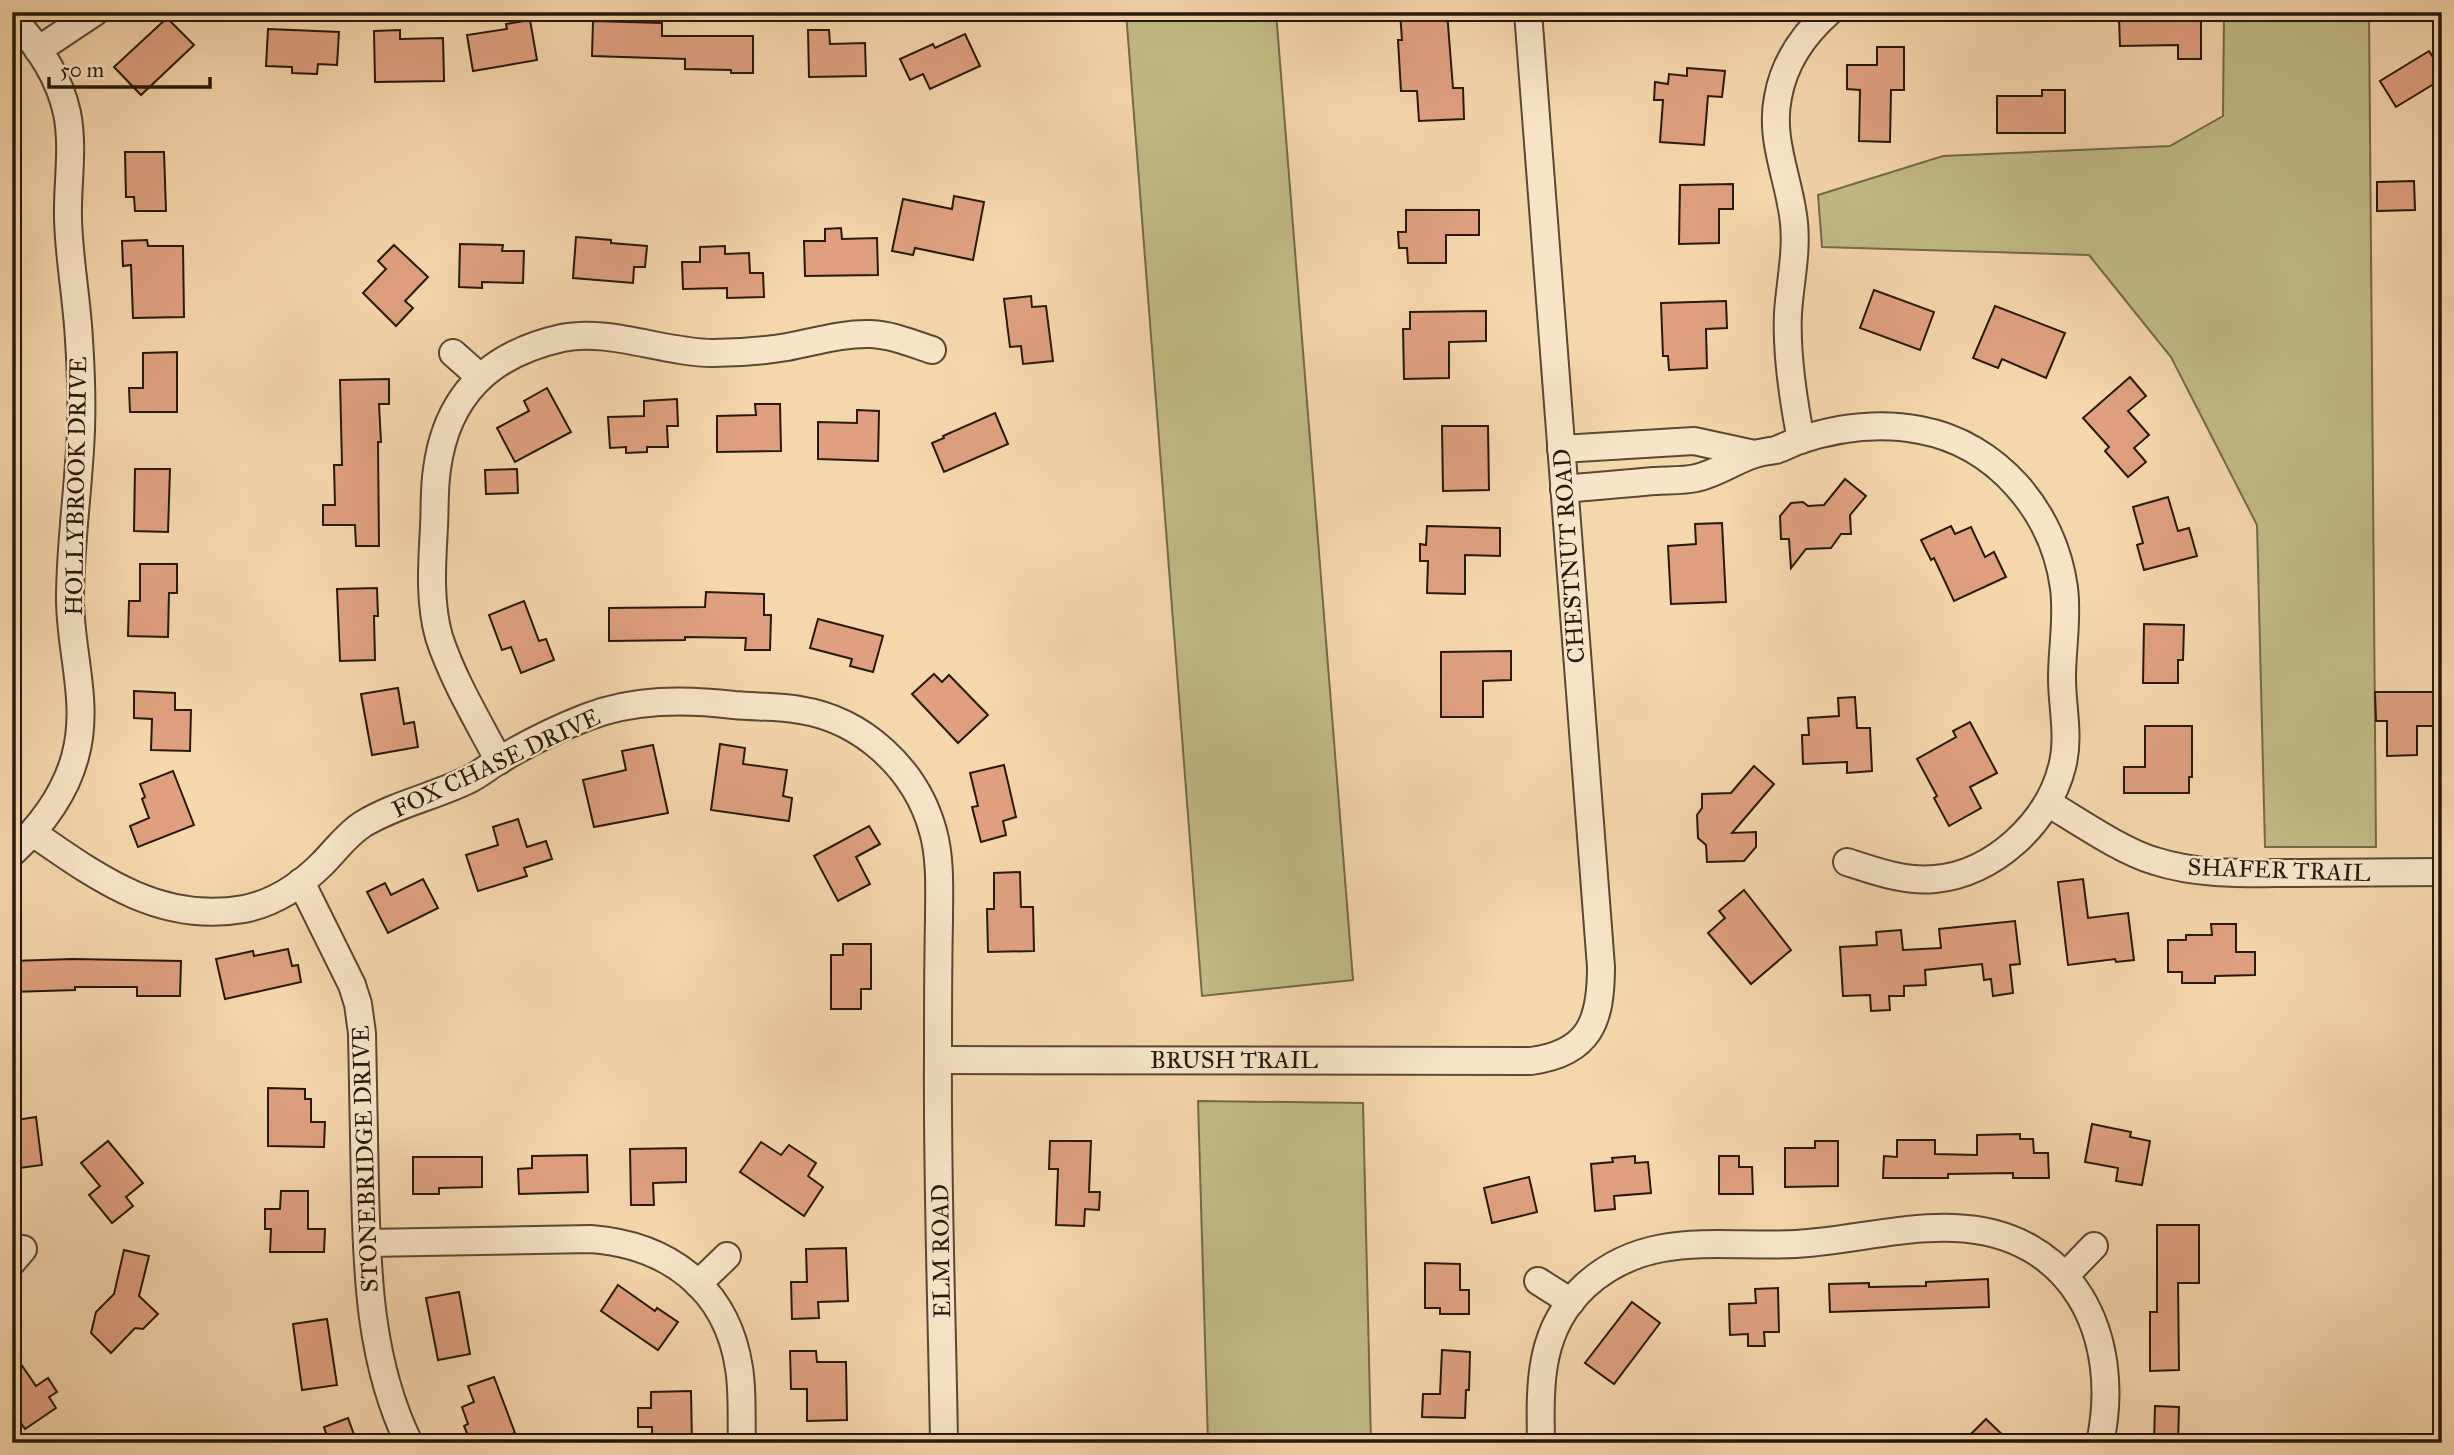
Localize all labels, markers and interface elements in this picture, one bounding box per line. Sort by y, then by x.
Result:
scale bar [49,46,210,90]
text: 50 m [60,57,105,83]
street label: HOLLYBROOK DRIVE [59,356,93,616]
street label: CHESTNUT ROAD [1547,448,1591,664]
street label: FOX CHASE DRIVE [387,702,605,824]
street label: SHAFER TRAIL [2187,852,2371,888]
street label: STONEBRIDGE DRIVE [345,1025,385,1293]
street label: BRUSH TRAIL [1150,1045,1318,1075]
street label: ELM ROAD [925,1184,957,1318]

